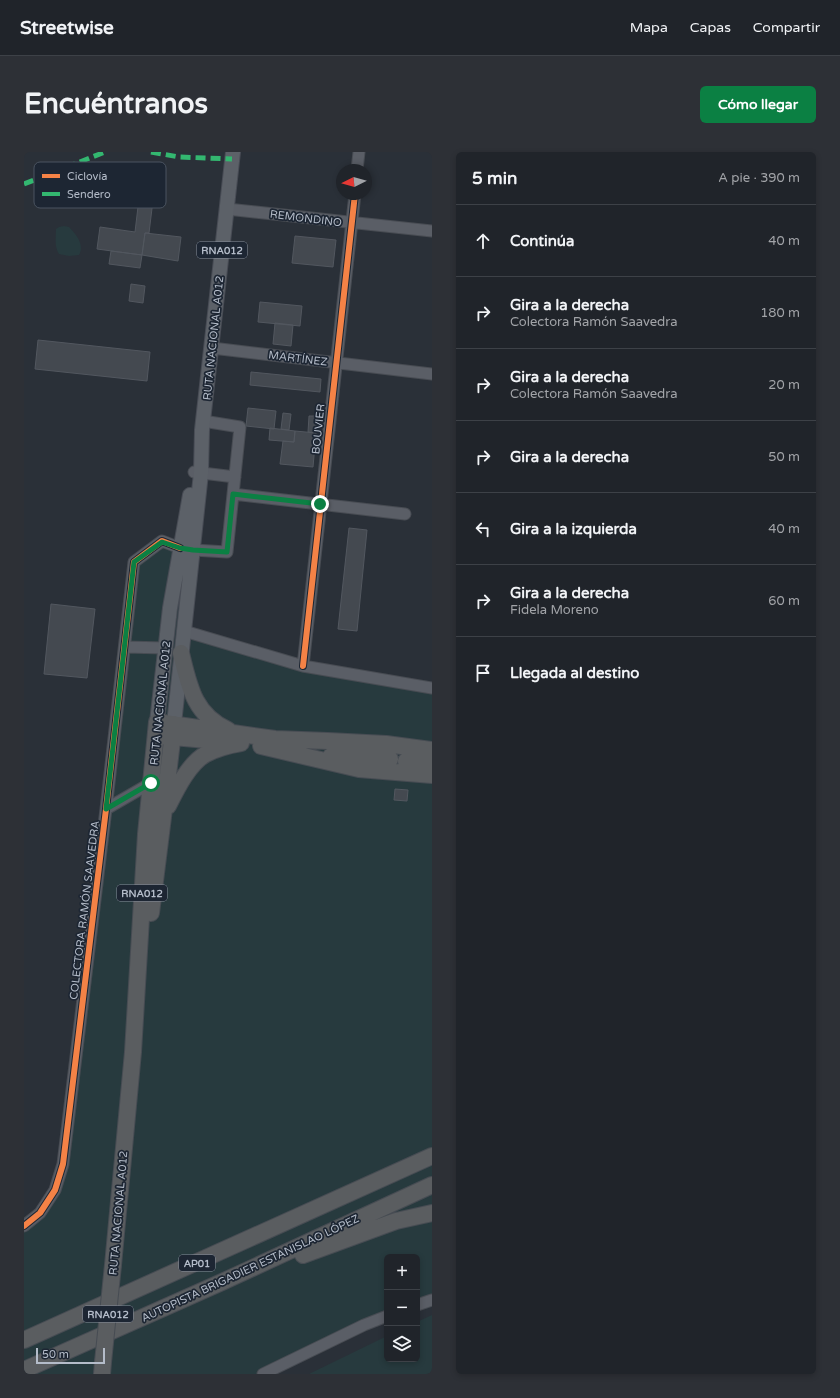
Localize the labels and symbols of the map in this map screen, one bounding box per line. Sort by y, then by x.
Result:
legend [34,162,166,208]
north arrow [336,164,372,200]
text: Ciclovía [67,170,107,183]
text: Sendero [67,188,111,201]
street label: REMONDINO [269,208,343,229]
road number: RNA012 [197,242,247,258]
street label: RUTA NACIONAL A012 [200,275,227,401]
street label: MARTÍNEZ [268,347,328,369]
street label: BOUVIER [309,403,328,455]
route end [311,495,329,513]
street label: RUTA NACIONAL A012 [147,640,174,766]
route start [142,774,160,792]
street label: COLECTORA RAMÓN SAAVEDRA [66,820,102,1000]
road number: RNA012 [117,885,167,901]
street label: RUTA NACIONAL A012 [107,1150,130,1276]
street label: AUTOPISTA BRIGADIER ESTANISLAO LÓPEZ [139,1211,361,1325]
road number: AP01 [179,1255,215,1271]
road number: RNA012 [83,1306,133,1322]
scale bar [36,1346,105,1365]

